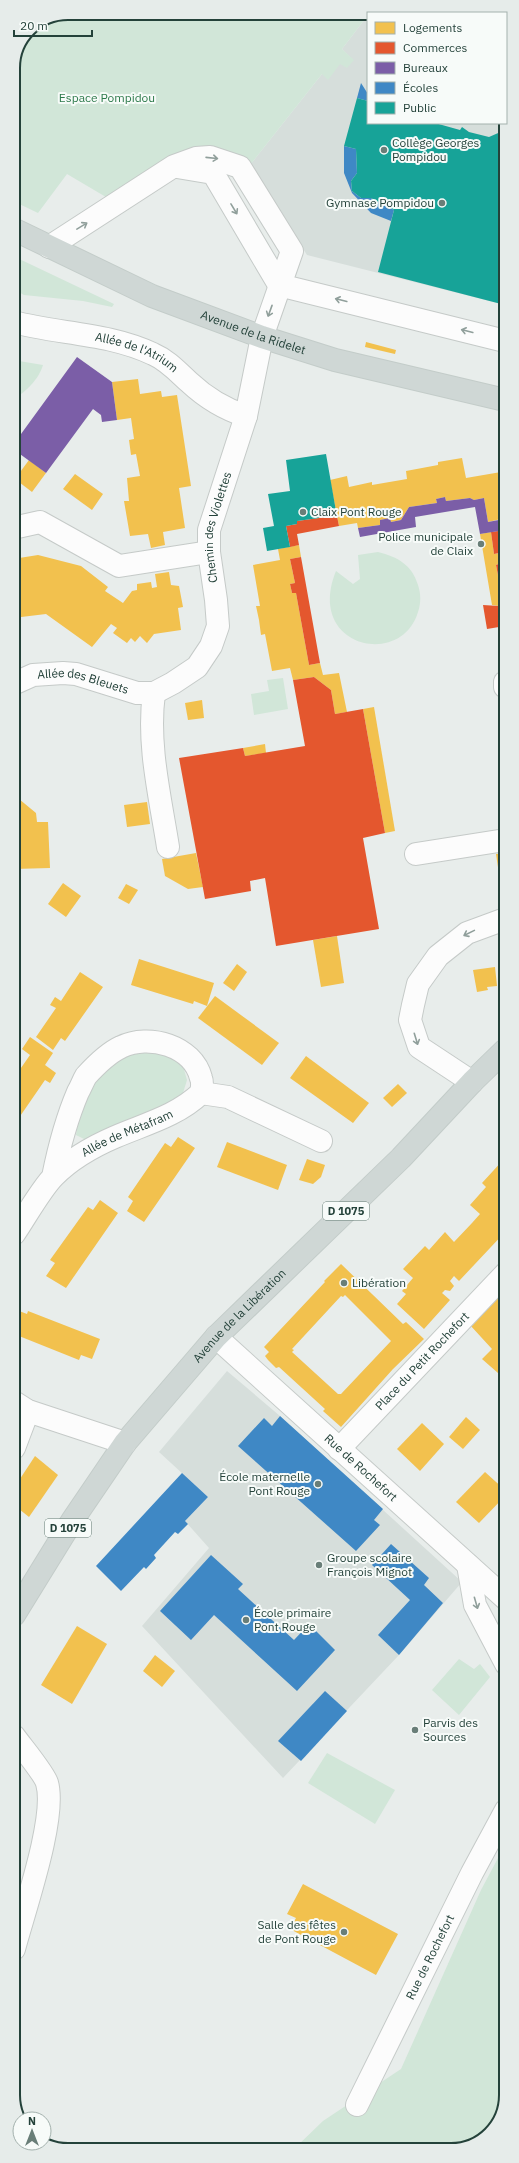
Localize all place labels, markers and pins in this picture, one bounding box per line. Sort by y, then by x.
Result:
place label: Collège Georges Pompidou [392,135,480,164]
marker: Collège Georges Pompidou [379,145,389,155]
place label: Gymnase Pompidou [326,195,434,210]
marker: Gymnase Pompidou [437,198,447,208]
place label: Claix Pont Rouge [311,504,402,519]
marker: Claix Pont Rouge [298,507,308,517]
place label: Police municipale de Claix [378,529,473,558]
marker: Police municipale de Claix [476,539,486,549]
place label: Libération [352,1275,406,1290]
marker: Libération [339,1278,349,1288]
place label: École maternelle Pont Rouge [219,1469,310,1498]
marker: École maternelle Pont Rouge [313,1479,323,1489]
place label: Groupe scolaire François Mignot [327,1550,412,1579]
marker: Groupe scolaire François Mignot [314,1560,324,1570]
place label: École primaire Pont Rouge [254,1605,332,1634]
marker: École primaire Pont Rouge [241,1615,251,1625]
place label: Parvis des Sources [423,1715,478,1744]
marker: Parvis des Sources [410,1725,420,1735]
place label: Salle des fêtes de Pont Rouge [257,1917,336,1946]
marker: Salle des fêtes de Pont Rouge [339,1927,349,1937]

